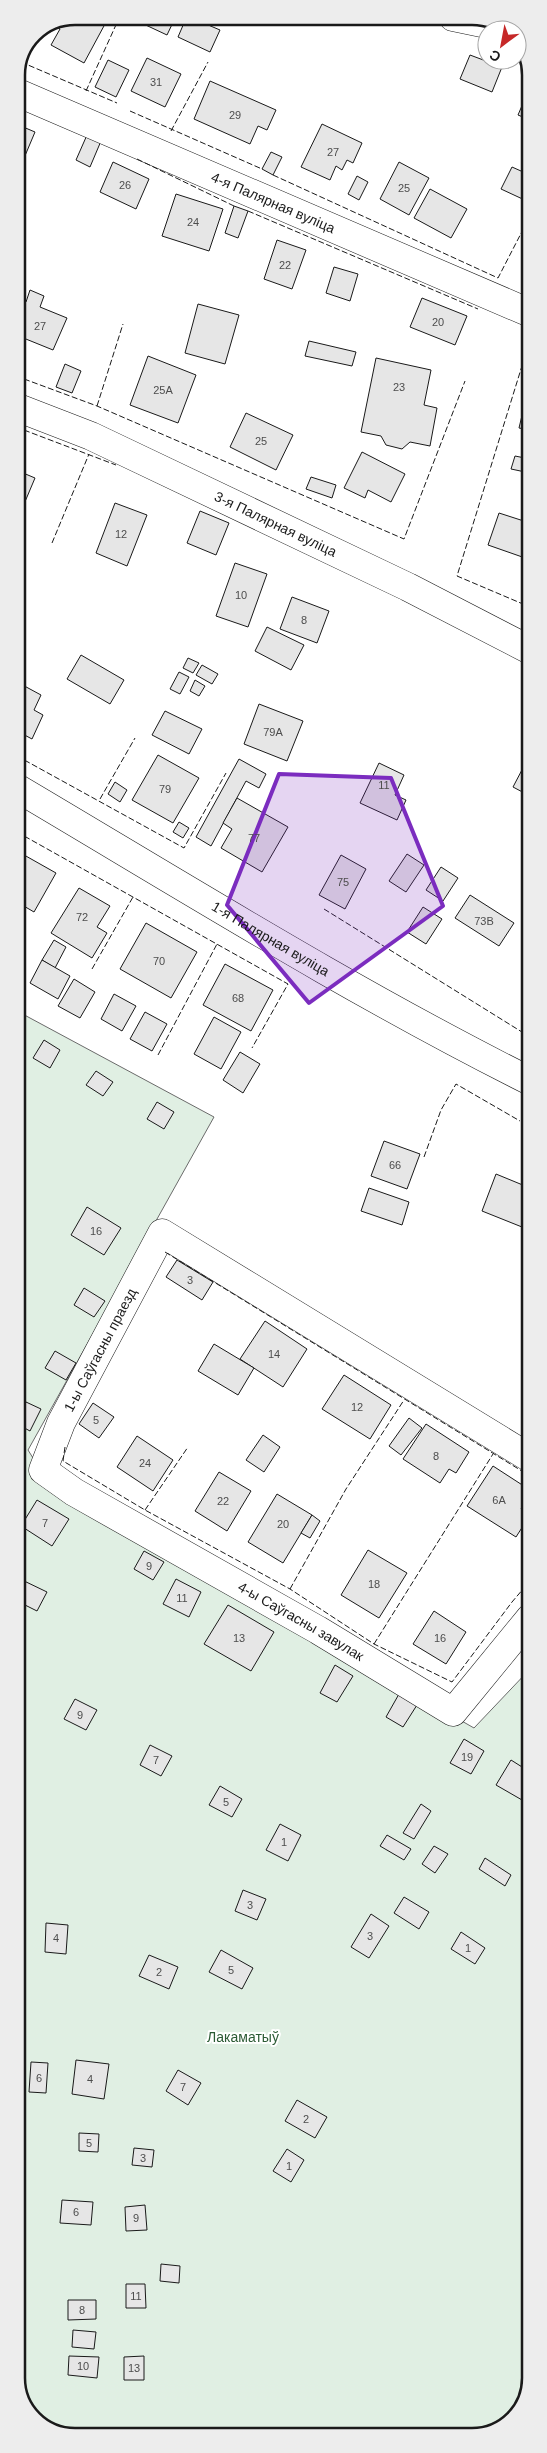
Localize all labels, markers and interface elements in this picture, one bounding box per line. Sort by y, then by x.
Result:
north arrow [477,20,527,70]
text: С [487,47,504,65]
house number: 31 [150,76,162,88]
house number: 29 [229,109,241,121]
house number: 27 [327,146,339,158]
street label: 4-я Палярная вуліца [209,169,338,236]
house number: 26 [119,179,131,191]
house number: 25 [398,182,410,194]
house number: 24 [187,216,199,228]
house number: 22 [279,259,291,271]
house number: 20 [432,316,444,328]
house number: 27 [34,320,46,332]
house number: 23 [393,381,405,393]
house number: 25А [153,384,173,396]
house number: 25 [255,435,267,447]
street label: 3-я Палярная вуліца [212,488,340,560]
house number: 12 [115,528,127,540]
house number: 10 [235,589,247,601]
house number: 8 [301,614,307,626]
house number: 79А [263,726,283,738]
house number: 11 [378,779,390,791]
house number: 79 [159,783,171,795]
house number: 77 [248,832,260,844]
house number: 75 [337,876,349,888]
street label: 1-я Палярная вуліца [209,898,332,979]
house number: 72 [76,911,88,923]
house number: 73В [474,915,494,927]
house number: 70 [153,955,165,967]
house number: 68 [232,992,244,1004]
house number: 66 [389,1159,401,1171]
house number: 16 [90,1225,102,1237]
house number: 3 [187,1274,193,1286]
street label: 1-ы Саўгасны праезд [61,1285,139,1415]
house number: 14 [268,1348,280,1360]
house number: 12 [351,1401,363,1413]
house number: 5 [93,1414,99,1426]
house number: 8 [433,1450,439,1462]
house number: 24 [139,1457,151,1469]
house number: 6А [492,1494,506,1506]
house number: 22 [217,1495,229,1507]
house number: 7 [42,1517,48,1529]
house number: 20 [277,1518,289,1530]
house number: 9 [146,1560,152,1572]
street label: 4-ы Саўгасны завулак [235,1578,368,1664]
house number: 18 [368,1578,380,1590]
house number: 11 [176,1592,188,1604]
house number: 13 [233,1632,245,1644]
house number: 16 [434,1632,446,1644]
house number: 9 [77,1709,83,1721]
house number: 19 [461,1751,473,1763]
house number: 7 [153,1754,159,1766]
house number: 5 [223,1796,229,1808]
house number: 1 [281,1836,287,1848]
house number: 3 [247,1899,253,1911]
house number: 3 [367,1930,373,1942]
house number: 4 [53,1932,59,1944]
house number: 1 [465,1942,471,1954]
house number: 5 [228,1964,234,1976]
house number: 2 [156,1966,162,1978]
park label: Лакаматыў [207,2029,279,2045]
house number: 6 [36,2072,42,2084]
house number: 4 [87,2073,93,2085]
house number: 7 [180,2081,186,2093]
house number: 2 [303,2113,309,2125]
house number: 5 [86,2137,92,2149]
house number: 3 [140,2152,146,2164]
house number: 1 [286,2160,292,2172]
house number: 6 [73,2206,79,2218]
house number: 9 [133,2212,139,2224]
house number: 11 [130,2290,142,2302]
house number: 8 [79,2304,85,2316]
house number: 10 [77,2360,89,2372]
house number: 13 [128,2362,140,2374]

